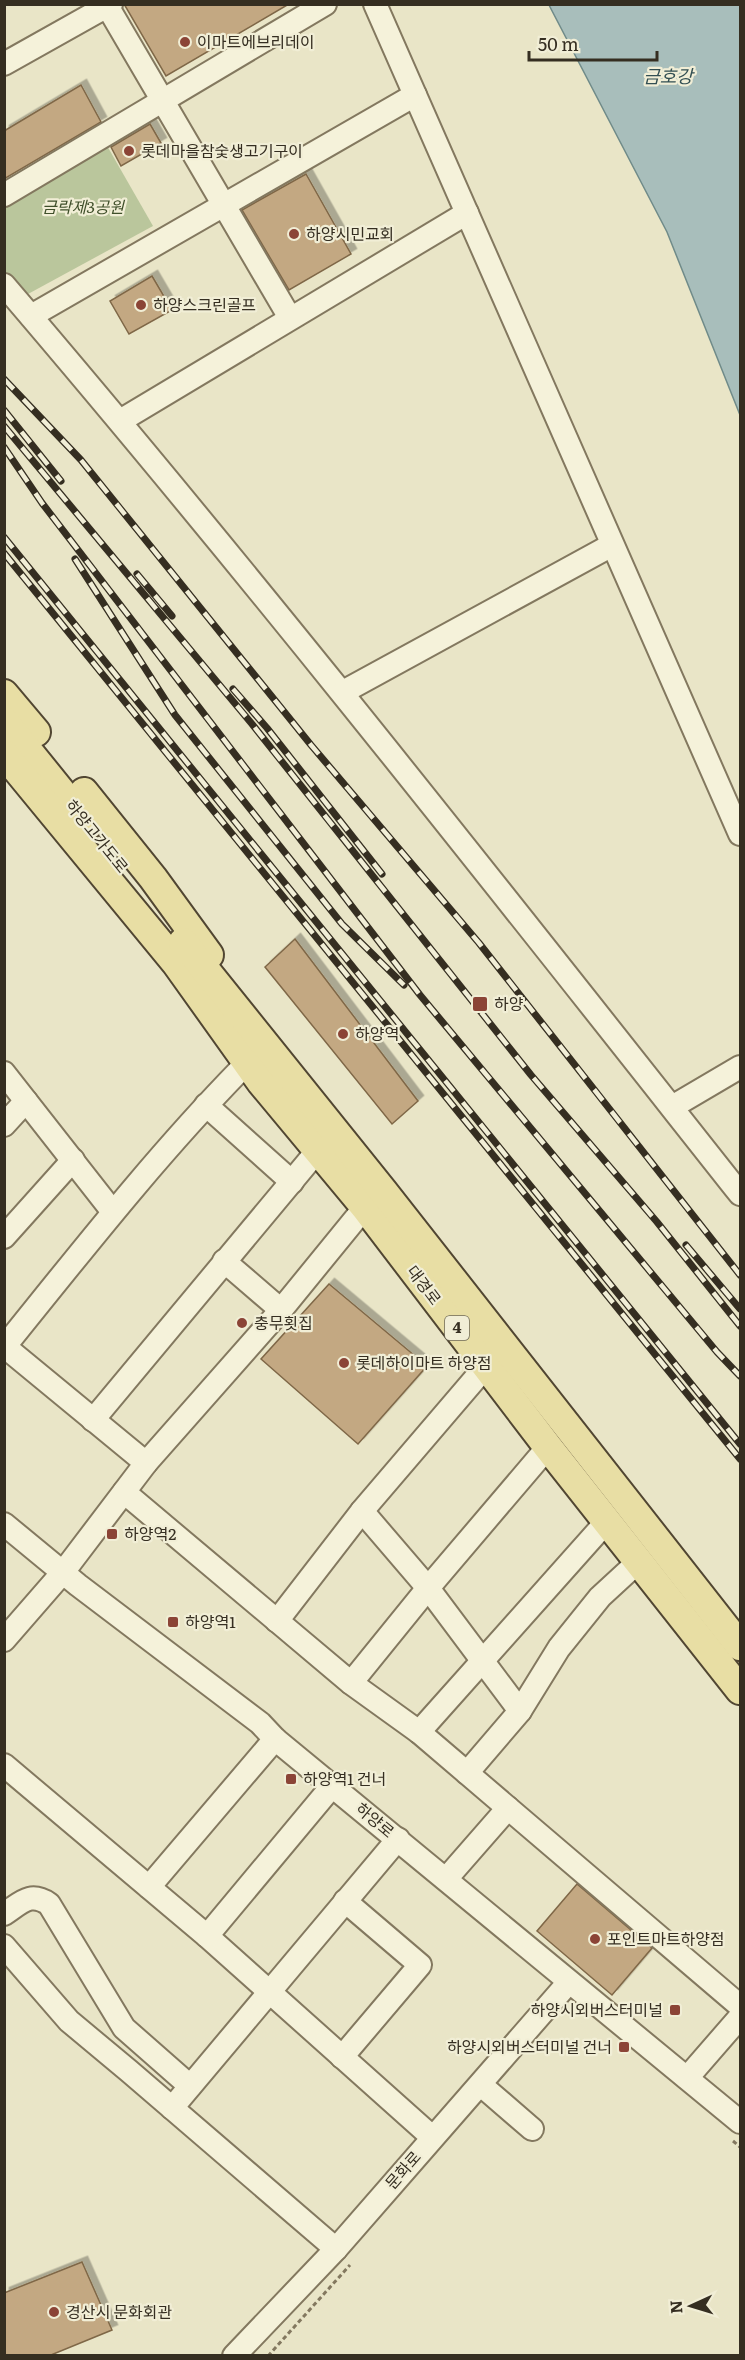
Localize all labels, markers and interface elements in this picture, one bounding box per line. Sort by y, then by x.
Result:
scale bar [529,24,656,62]
place label: 이마트에브리데이 [197,29,315,53]
text: 50 m [538,30,579,57]
marker: 이마트에브리데이 [178,35,192,49]
water label: 금호강 [643,62,695,89]
place label: 롯데마을참숯생고기구이 [141,138,303,162]
marker: 롯데마을참숯생고기구이 [122,144,136,158]
park label: 금락제3공원 [42,194,125,218]
place label: 하양시민교회 [306,221,394,245]
marker: 하양시민교회 [287,227,301,241]
place label: 하양스크린골프 [153,292,256,316]
marker: 하양스크린골프 [134,298,148,312]
street label: 하양고가도로 [61,793,135,877]
place label: 하양 [494,991,524,1015]
marker: 하양 [471,995,489,1013]
place label: 하양역 [355,1021,399,1045]
marker: 하양역 [336,1027,350,1041]
street label: 대경로 [402,1260,448,1309]
place label: 충무횟집 [254,1310,313,1334]
marker: 충무횟집 [235,1316,249,1330]
road number: 4 [445,1316,469,1340]
place label: 롯데하이마트 하양점 [356,1350,492,1374]
marker: 롯데하이마트 하양점 [337,1356,351,1370]
place label: 하양역2 [124,1521,176,1545]
marker: 하양역2 [105,1527,119,1541]
place label: 하양역1 [185,1609,236,1633]
marker: 하양역1 [166,1615,180,1629]
place label: 하양역1 건너 [303,1766,386,1790]
marker: 하양역1 건너 [284,1772,298,1786]
street label: 하양로 [351,1796,400,1843]
place label: 포인트마트하양점 [607,1926,725,1950]
marker: 포인트마트하양점 [588,1932,602,1946]
place label: 하양시외버스터미널 [531,1997,663,2021]
marker: 하양시외버스터미널 [668,2003,682,2017]
place label: 하양시외버스터미널 건너 [447,2034,612,2058]
marker: 하양시외버스터미널 건너 [617,2040,631,2054]
street label: 문화로 [379,2145,426,2194]
north arrow [661,2276,721,2336]
place label: 경산시 문화회관 [66,2299,173,2323]
text: N [663,2300,687,2315]
marker: 경산시 문화회관 [47,2305,61,2319]

